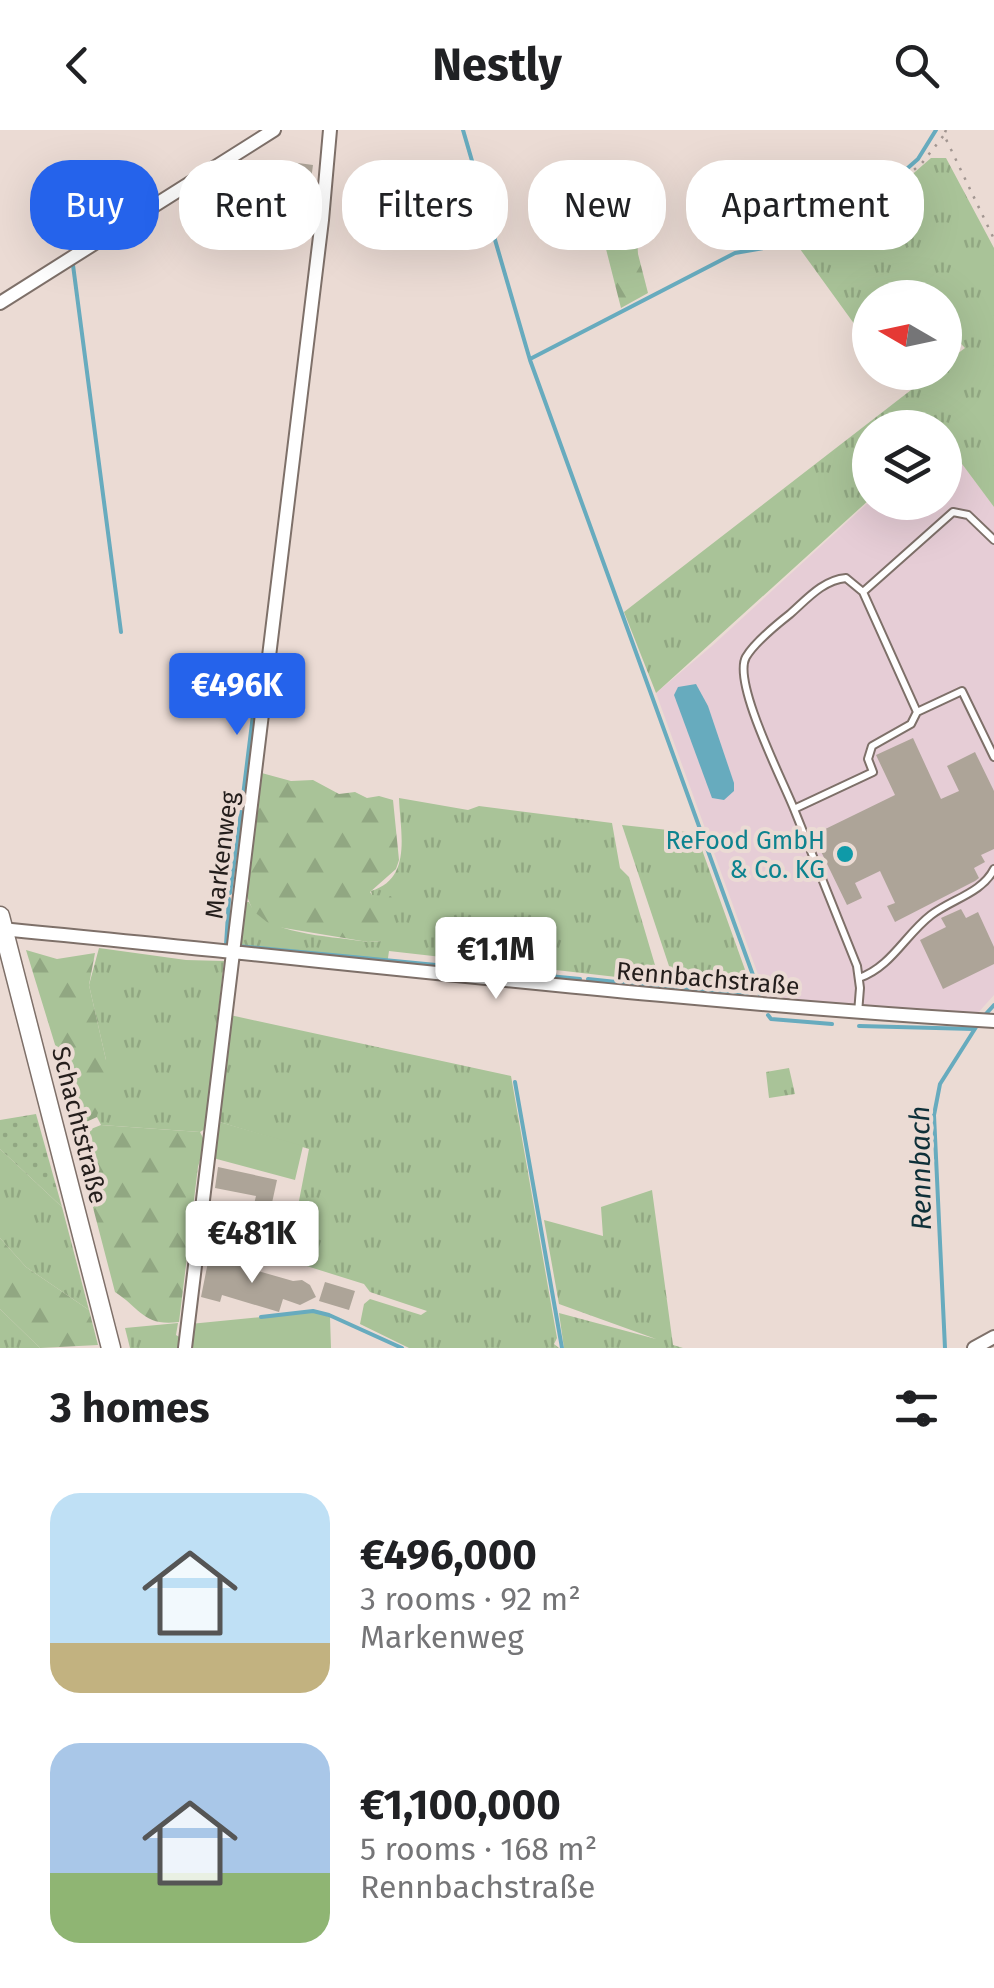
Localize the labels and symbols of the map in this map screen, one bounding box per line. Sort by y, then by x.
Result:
north arrow [852,280,962,390]
pin: €496K [167,653,307,738]
street label: Markenweg [199,790,245,921]
place label: ReFood GmbH & Co. KG [665,826,825,885]
marker: ReFood GmbH & Co. KG [834,843,856,865]
pin: €1.1M [426,917,566,1002]
street label: Rennbachstraße [615,956,801,1002]
street label: Schachtstraße [45,1044,113,1207]
water label: Rennbach [903,1105,938,1231]
pin: €481K [182,1201,322,1286]

